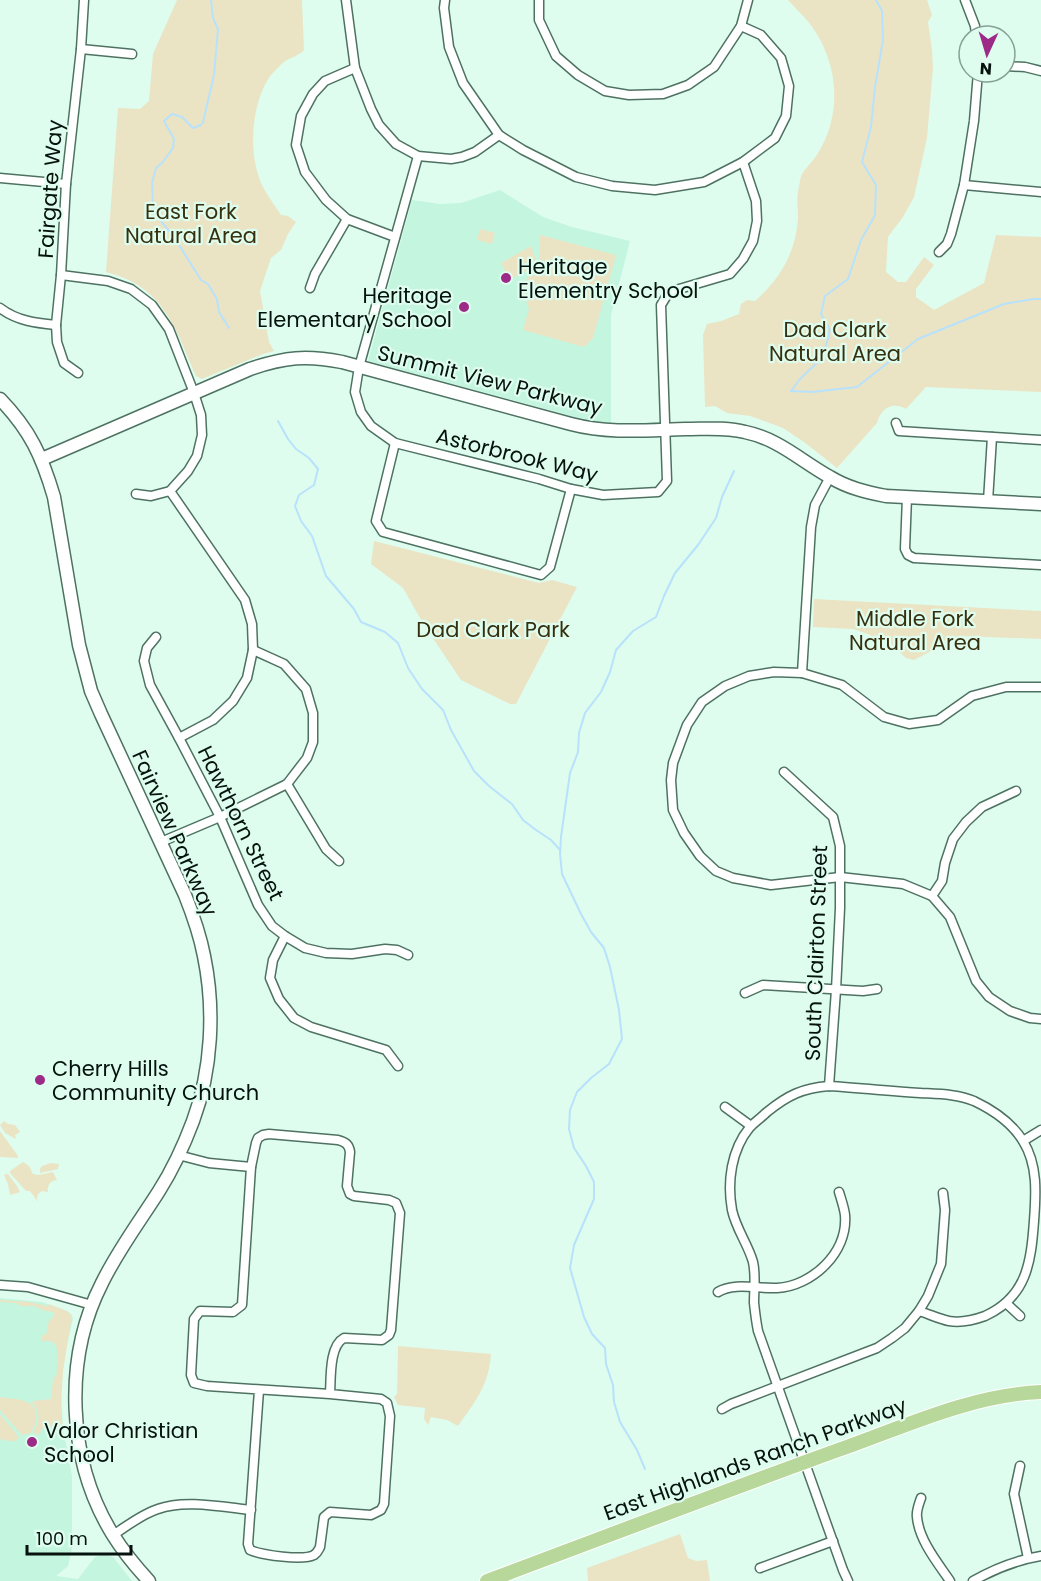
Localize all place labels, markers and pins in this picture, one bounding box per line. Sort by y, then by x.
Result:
place label: Heritage Elementry School [518,252,699,305]
marker: Heritage Elementry School [499,271,513,285]
place label: Heritage Elementary School [257,281,452,334]
marker: Heritage Elementary School [457,300,471,314]
place label: Cherry Hills Community Church [52,1054,259,1107]
marker: Cherry Hills Community Church [33,1073,47,1087]
place label: Valor Christian School [44,1416,199,1469]
marker: Valor Christian School [25,1435,39,1449]

